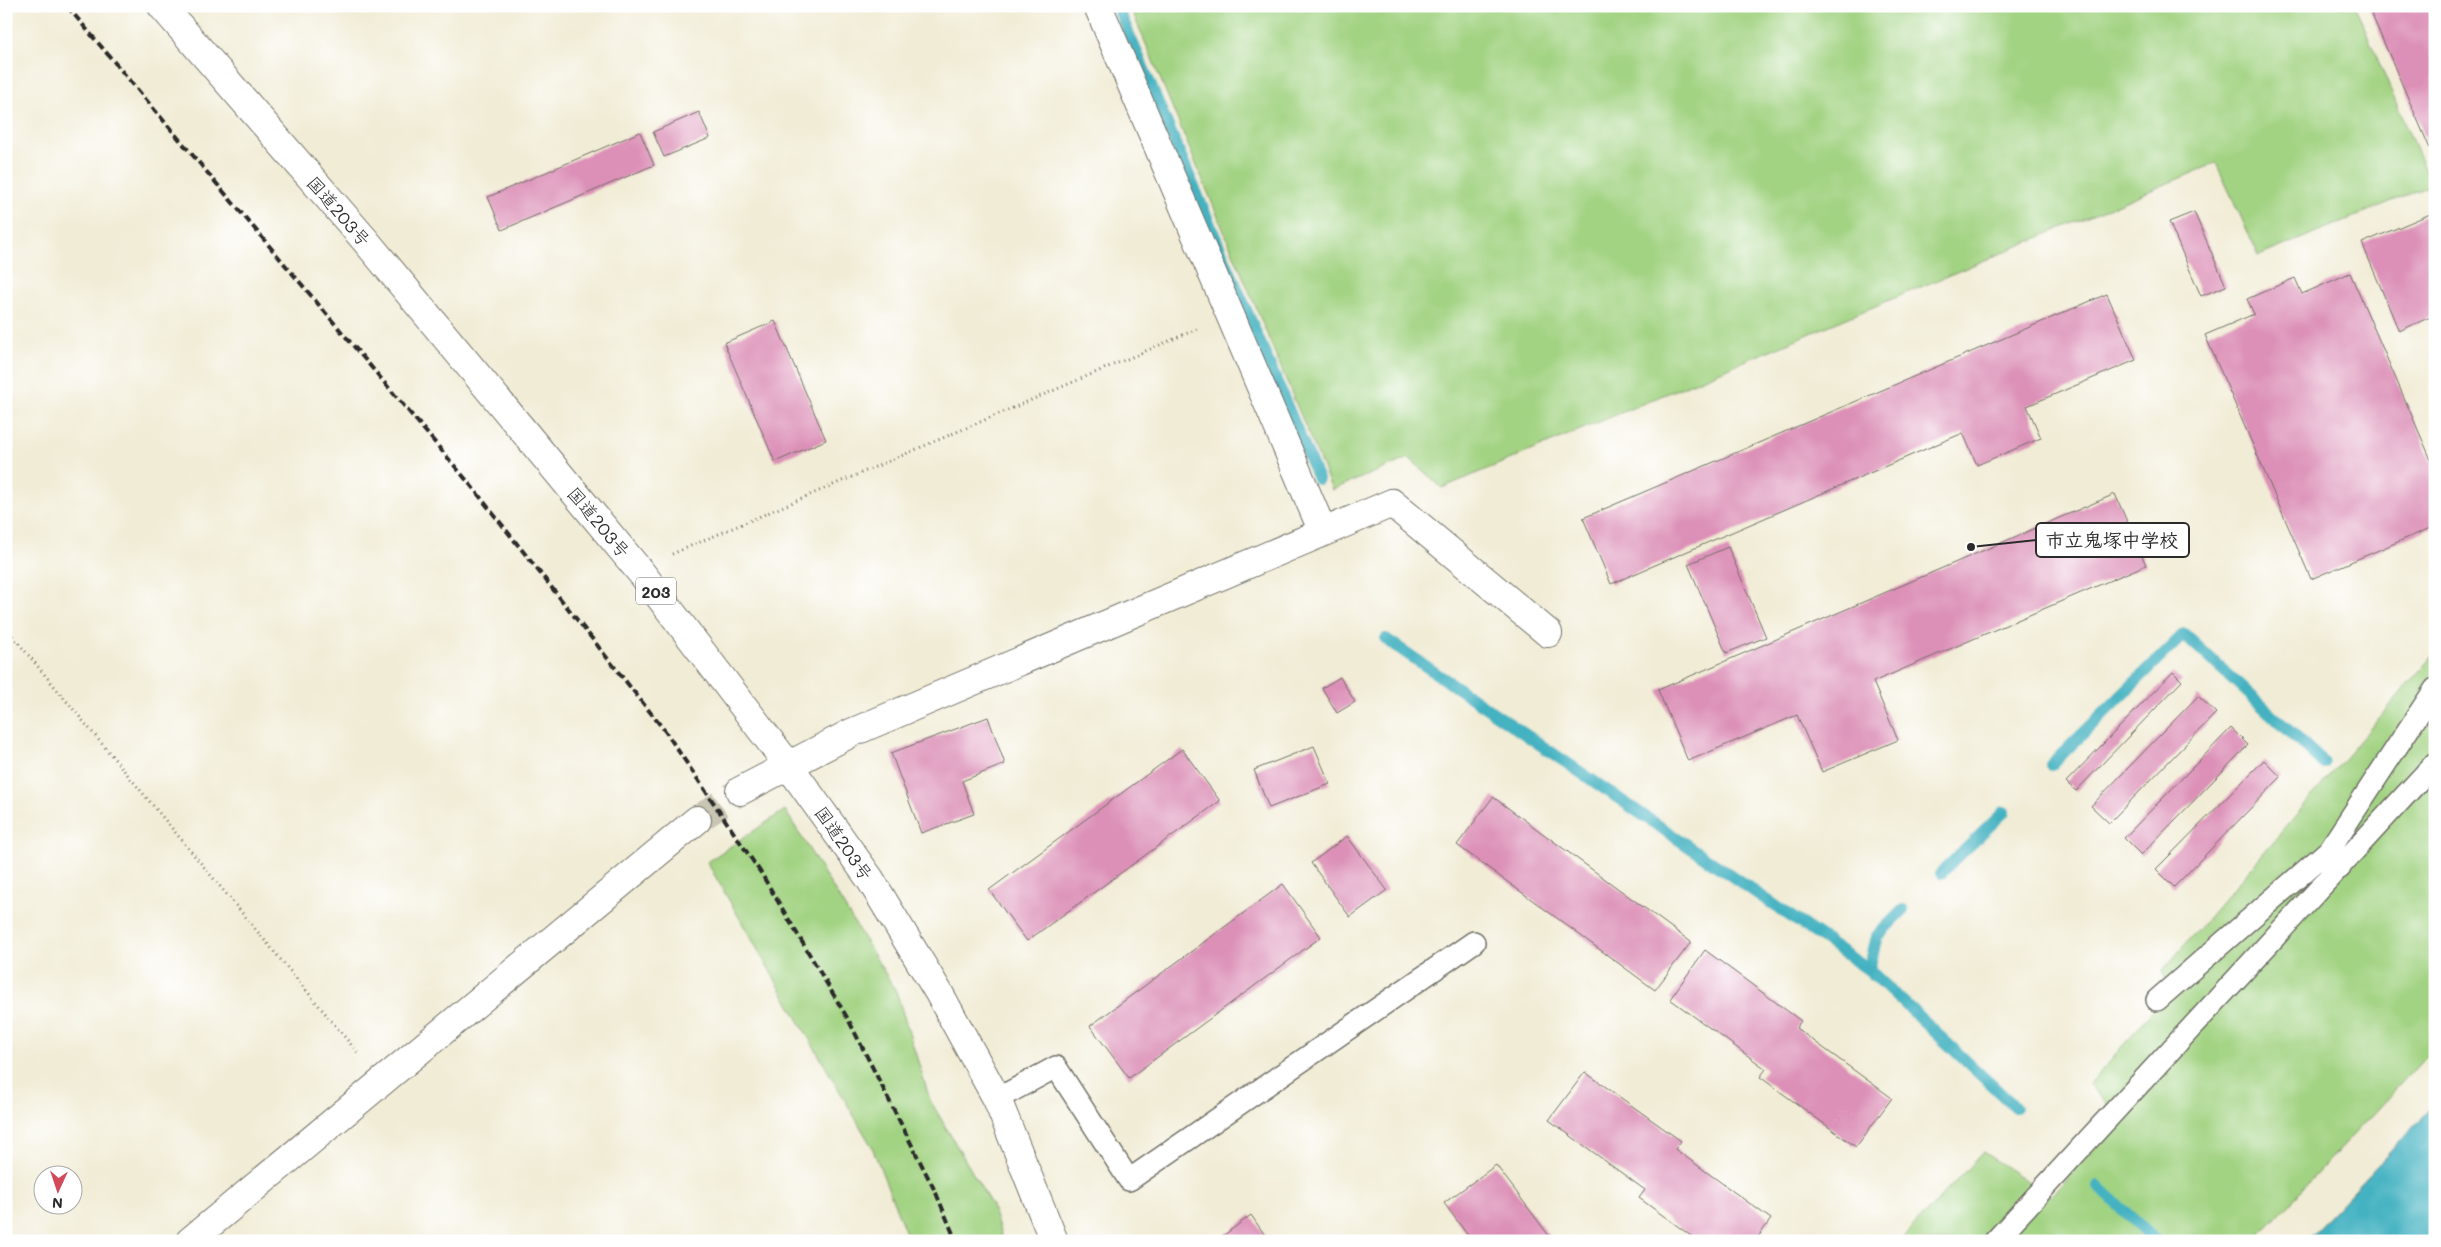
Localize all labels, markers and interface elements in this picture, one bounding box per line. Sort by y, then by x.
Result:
street label: 国道203号 [302,171,376,251]
street label: 国道203号 [562,481,636,563]
callout: 市立鬼塚中学校 [2036,523,2189,557]
text: 市立鬼塚中学校 [2045,527,2179,552]
road number: 203 [636,578,676,604]
street label: 国道203号 [810,801,878,885]
north arrow [32,1164,82,1214]
text: N [51,1194,63,1213]

